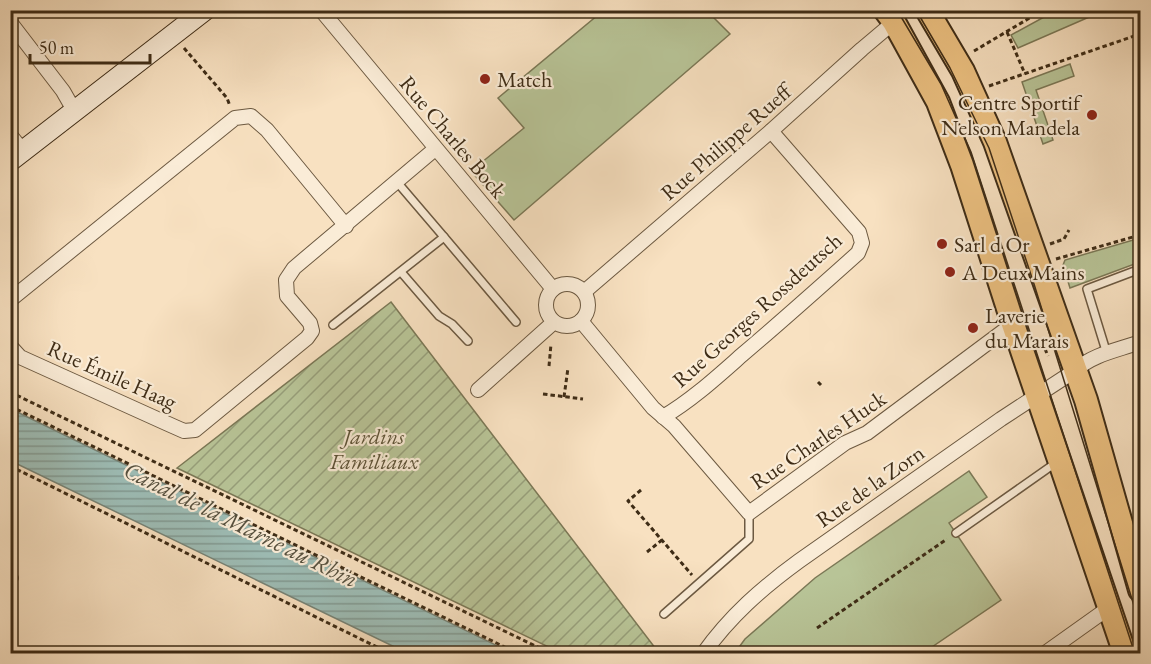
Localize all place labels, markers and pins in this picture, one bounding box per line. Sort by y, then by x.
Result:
place label: Match [497,65,552,94]
marker: Match [478,72,492,86]
place label: Centre Sportif Nelson Mandela [941,88,1083,142]
marker: Centre Sportif Nelson Mandela [1085,108,1099,122]
place label: Sarl d Or [954,230,1030,259]
marker: Sarl d Or [935,237,949,251]
place label: A Deux Mains [961,258,1085,287]
marker: A Deux Mains [943,265,957,279]
place label: Laverie du Marais [985,301,1069,355]
marker: Laverie du Marais [966,321,980,335]

